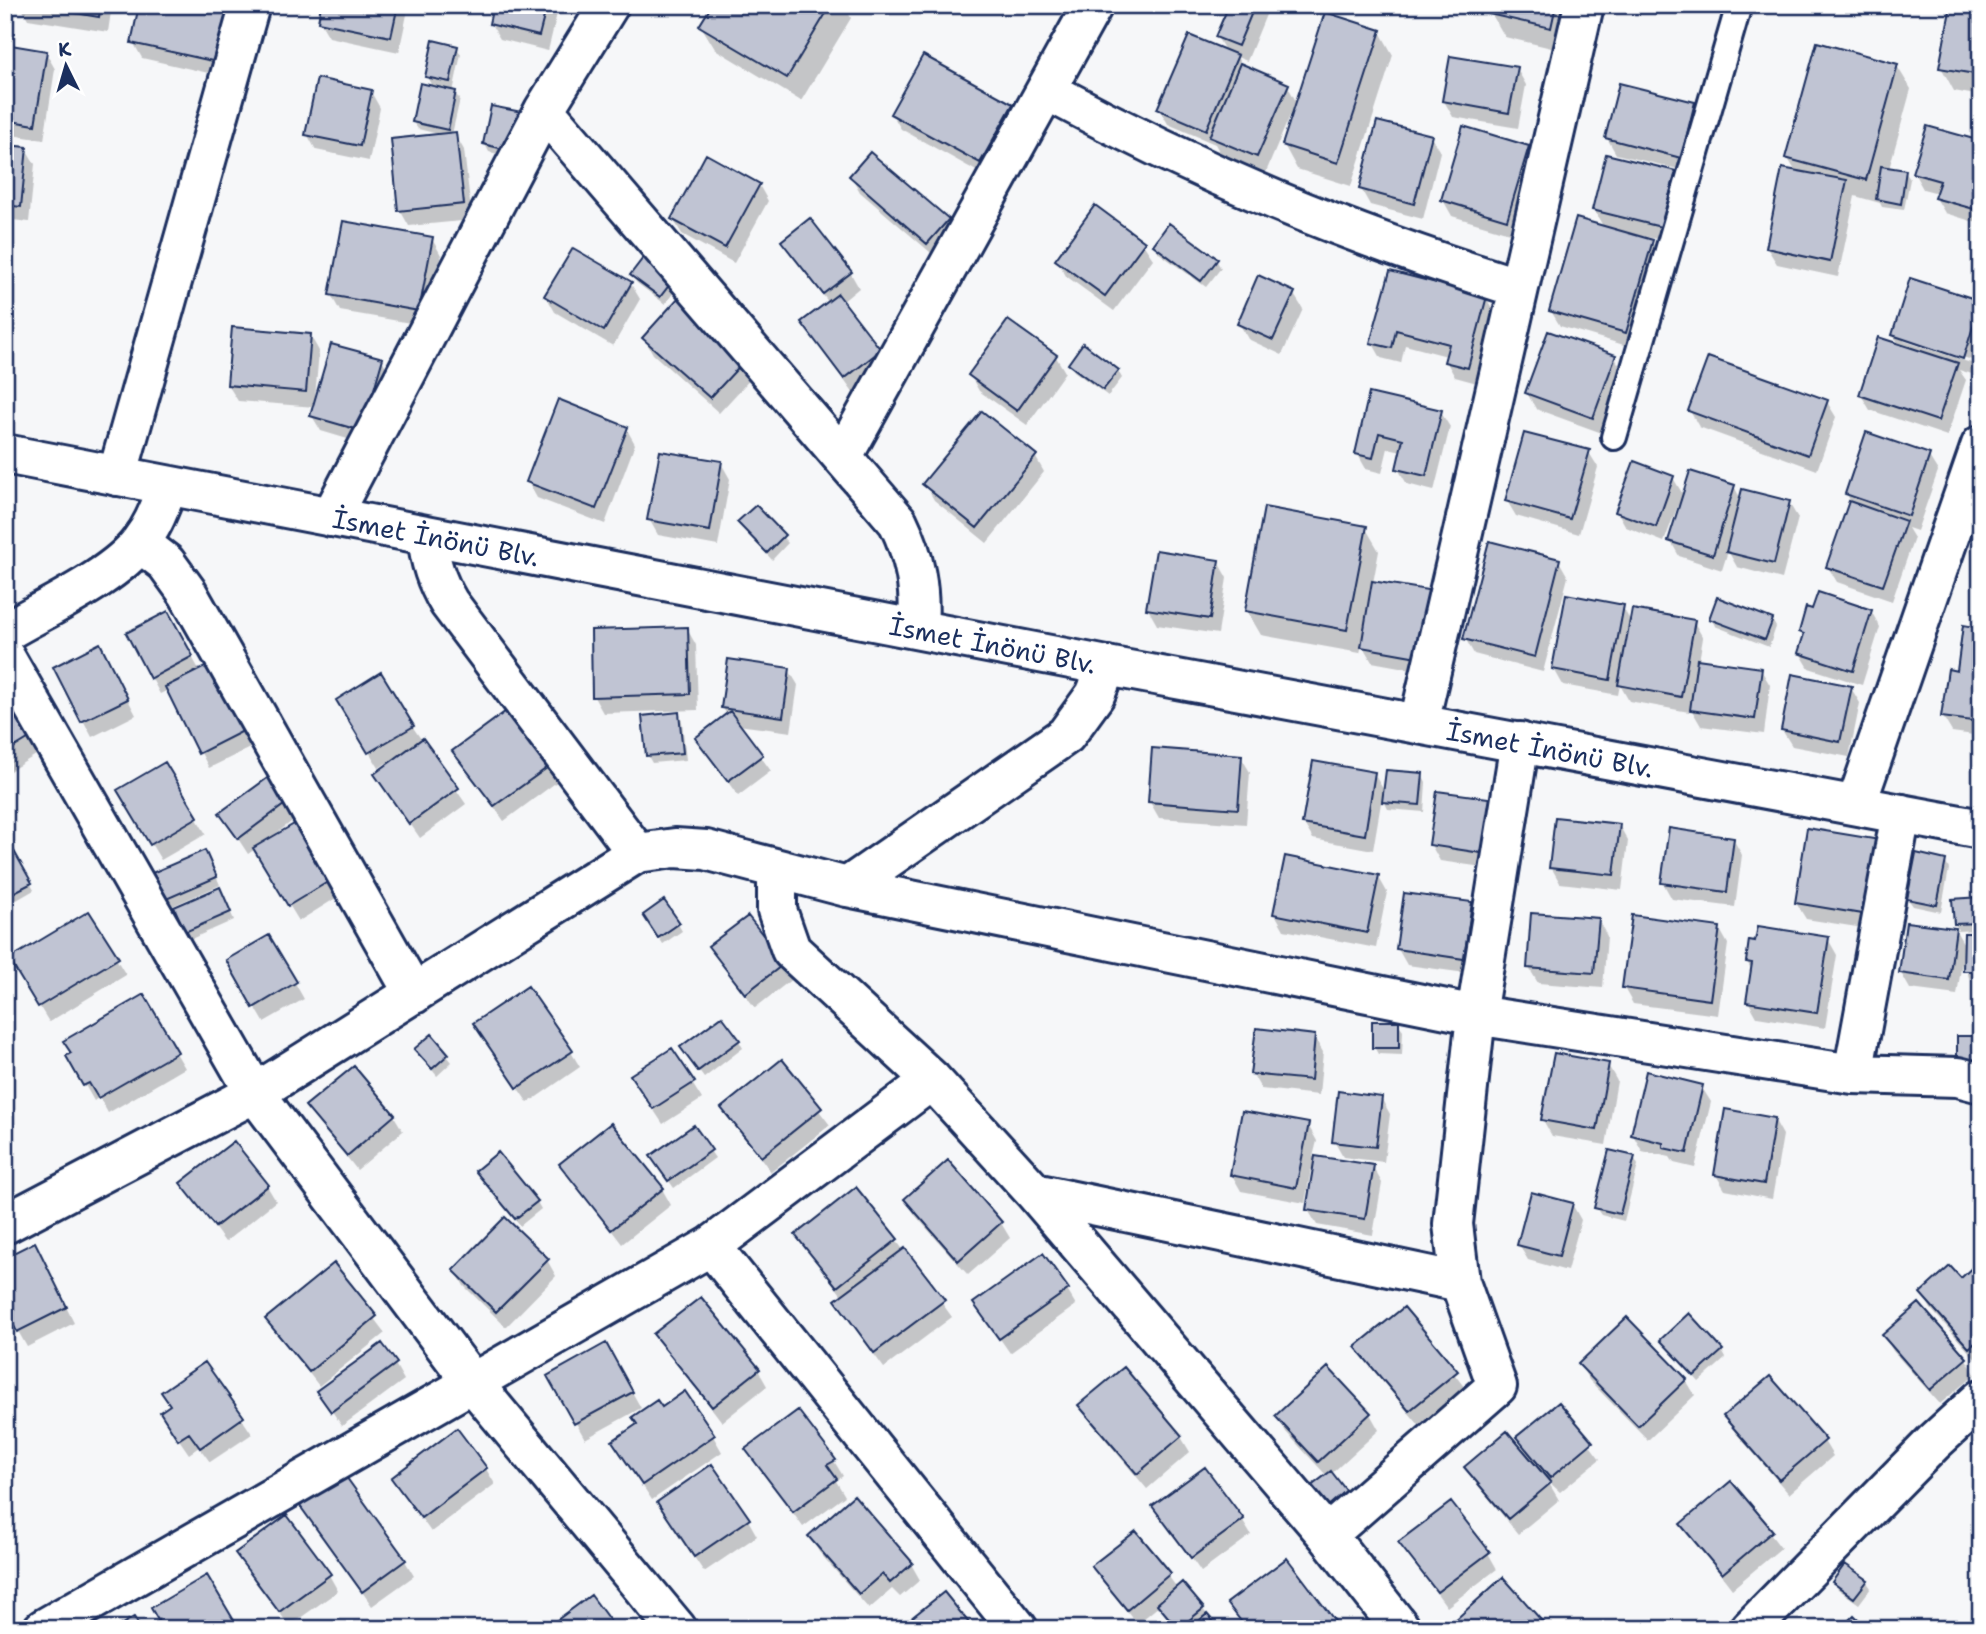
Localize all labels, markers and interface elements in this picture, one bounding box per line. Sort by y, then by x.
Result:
north arrow [32,32,102,102]
text: K [57,37,72,63]
street label: İsmet İnönü Blv. [330,500,542,574]
street label: İsmet İnönü Blv. [887,607,1099,681]
street label: İsmet İnönü Blv. [1444,712,1656,785]

